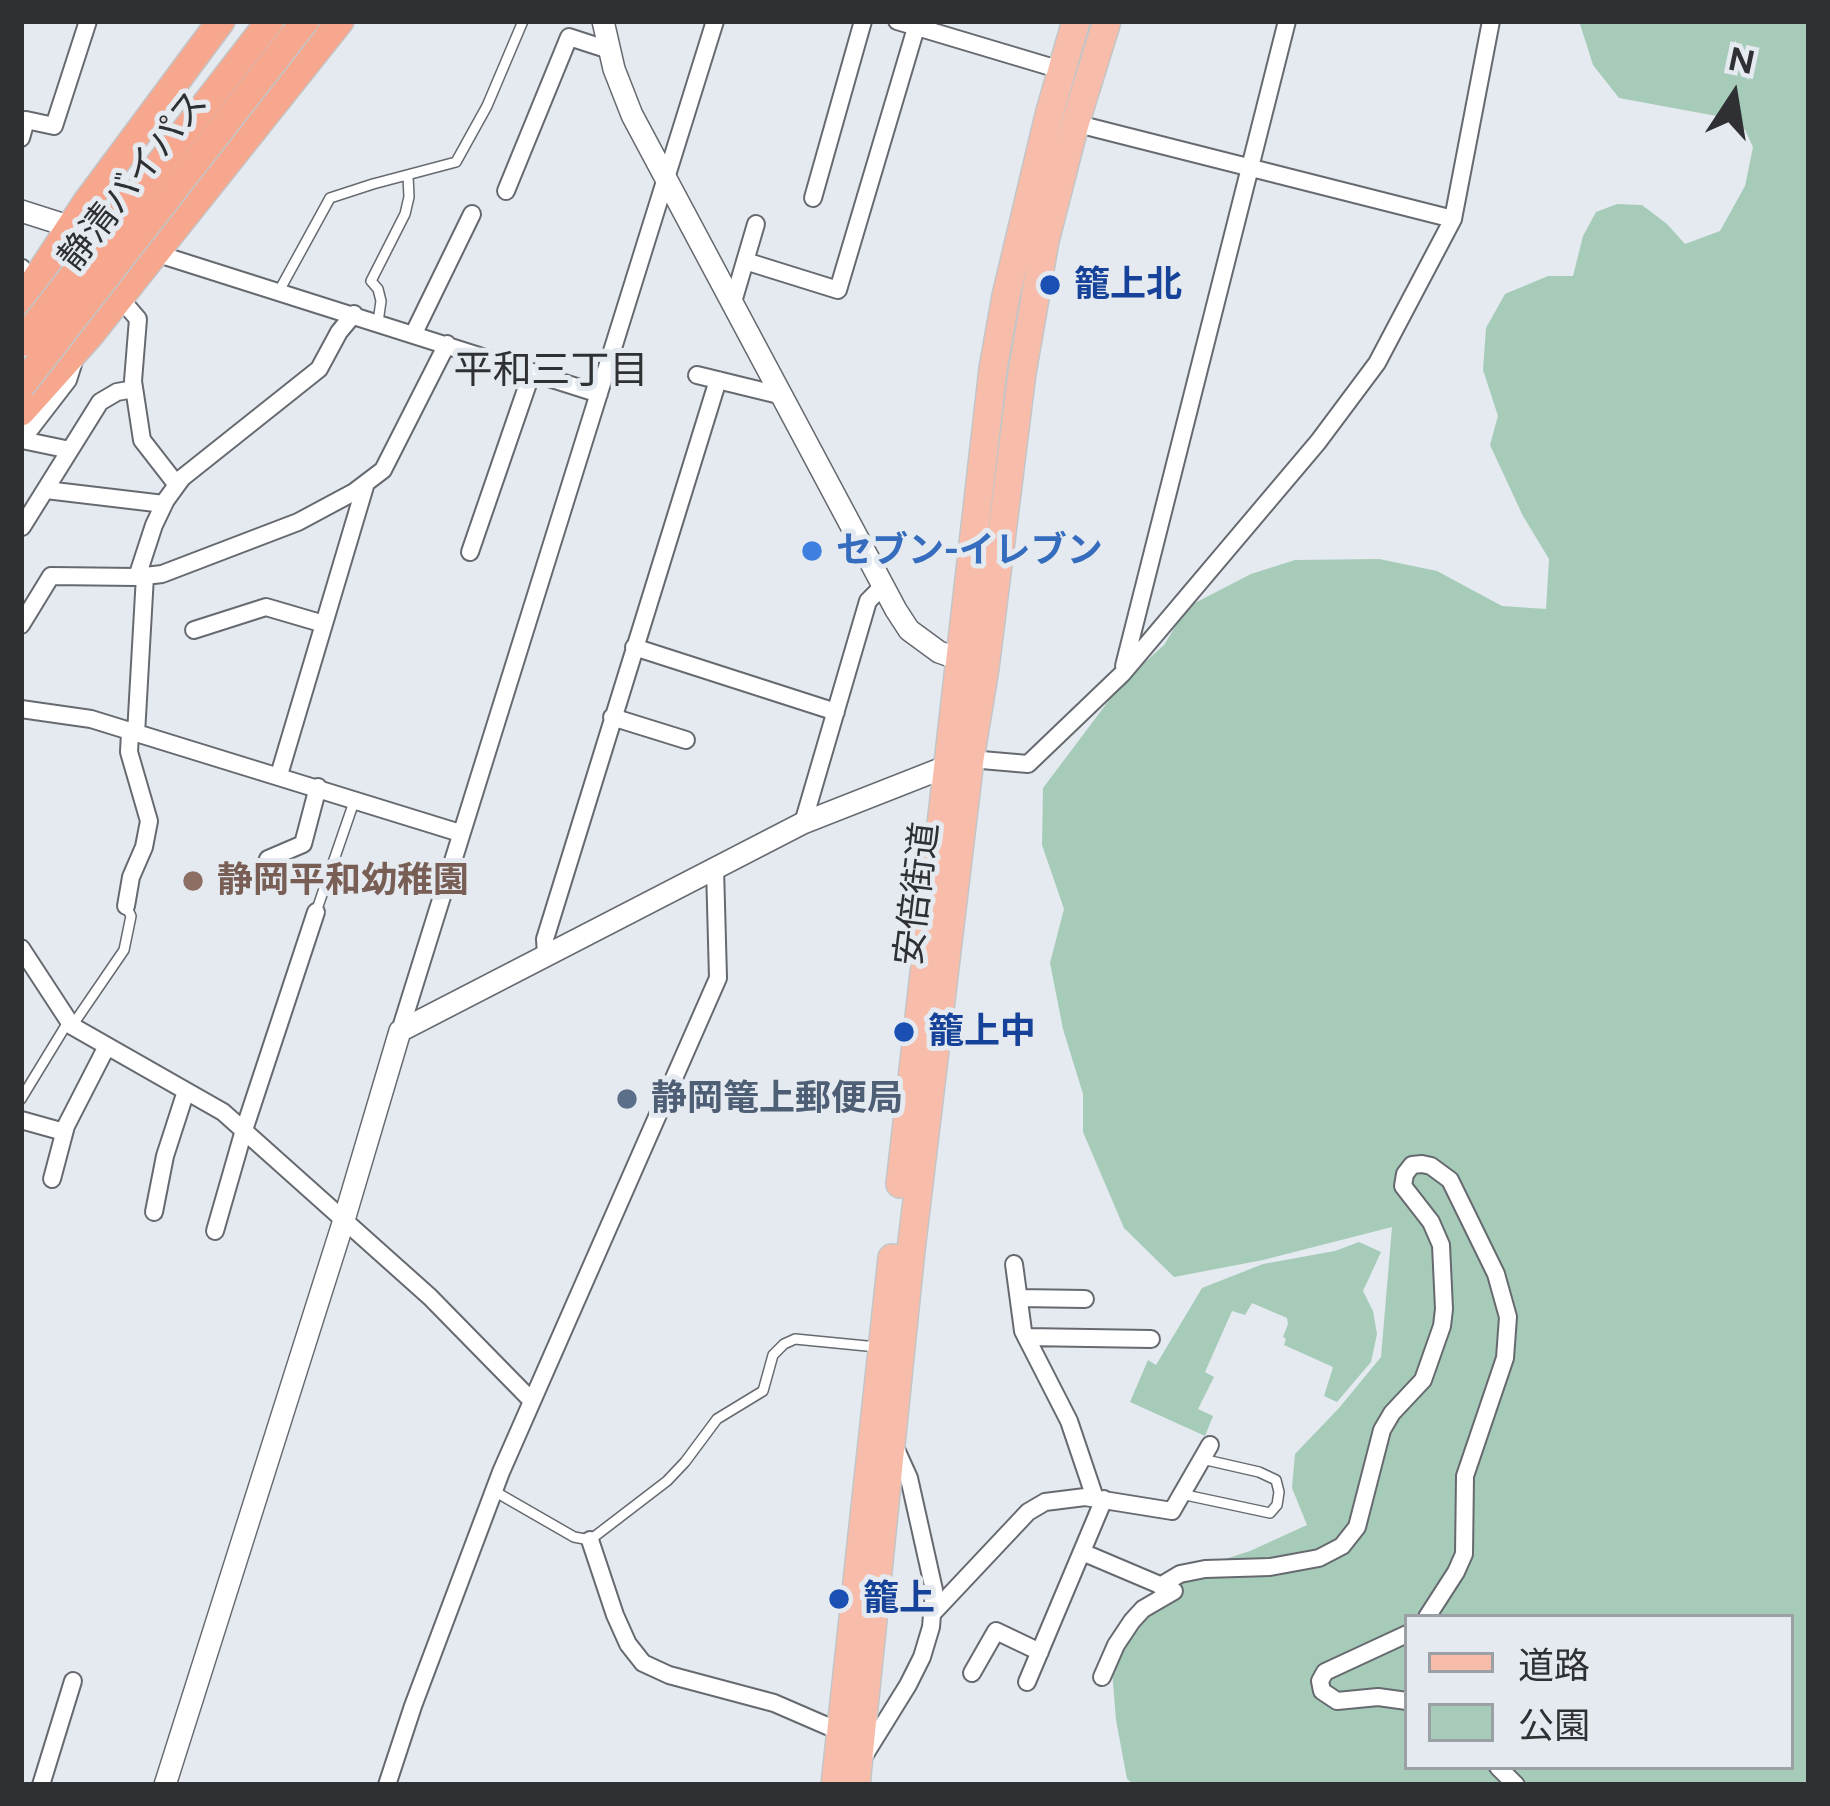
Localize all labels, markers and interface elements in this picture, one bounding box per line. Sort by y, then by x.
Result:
north arrow [1674,36,1794,156]
text: N [1725,39,1758,82]
street label: 静清バイパス [50,83,218,279]
place label: 籠上北 [1074,263,1182,307]
marker: 籠上北 [1037,272,1063,298]
district label: 平和三丁目 [454,349,648,395]
place label: セブン-イレブン [836,529,1103,573]
marker: セブン-イレブン [799,538,825,564]
street label: 安倍街道 [888,820,948,968]
place label: 静岡平和幼稚園 [217,859,469,903]
marker: 静岡平和幼稚園 [180,868,206,894]
place label: 籠上中 [928,1010,1036,1054]
marker: 籠上中 [891,1019,917,1045]
place label: 静岡篭上郵便局 [651,1077,903,1121]
marker: 静岡篭上郵便局 [614,1086,640,1112]
place label: 籠上 [863,1577,935,1621]
marker: 籠上 [826,1586,852,1612]
legend [1404,1614,1794,1770]
text: 道路 [1518,1644,1590,1687]
text: 公園 [1518,1704,1590,1747]

